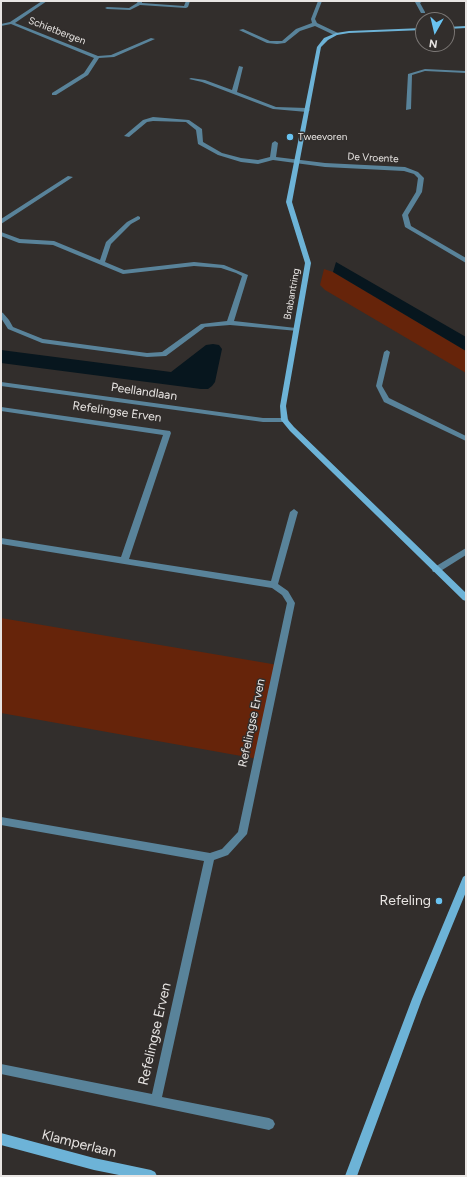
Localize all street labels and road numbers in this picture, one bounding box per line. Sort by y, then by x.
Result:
street label: Schietbergen [27,15,87,47]
street label: De Vroente [347,151,399,165]
street label: Brabantring [282,267,302,321]
street label: Peellandlaan [110,380,178,404]
street label: Refelingse Erven [72,399,162,425]
street label: Refelingse Erven [236,678,268,768]
street label: Refelingse Erven [135,981,175,1087]
street label: Klamperlaan [40,1127,118,1161]

